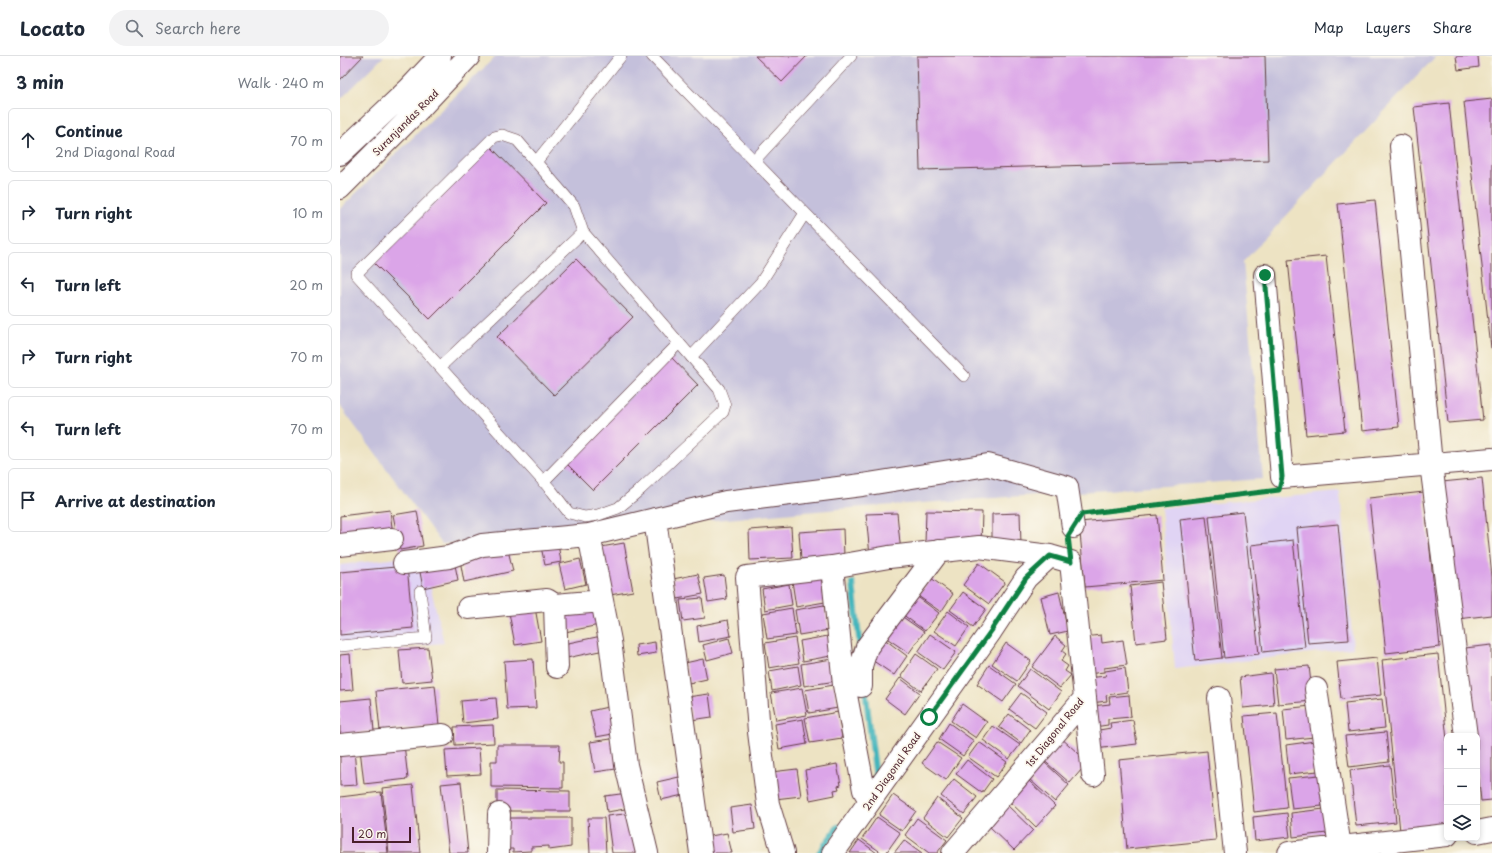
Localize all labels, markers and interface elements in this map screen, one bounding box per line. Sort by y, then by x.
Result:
search box [109,10,389,46]
text: Locato [20,14,85,42]
text: Search here [155,16,241,39]
icon: search [123,17,145,39]
text: Map [1314,17,1344,38]
text: Layers [1366,17,1411,38]
text: Share [1433,17,1472,38]
text: 3 min [16,69,64,95]
text: Walk · 240 m [238,73,324,92]
street label: Suranjandas Road [368,85,442,159]
text: Continue [55,119,123,142]
icon: ahead [17,129,39,151]
text: 70 m [290,131,323,150]
text: 2nd Diagonal Road [55,142,175,161]
icon: right [17,201,39,223]
text: Turn right [55,201,132,224]
text: 10 m [293,203,323,222]
route end [1256,266,1274,284]
icon: left [17,273,39,295]
text: Turn left [55,273,121,296]
text: 20 m [289,275,323,294]
icon: right [17,345,39,367]
text: Turn right [55,345,132,368]
text: 70 m [290,347,323,366]
icon: left [17,417,39,439]
text: Turn left [55,417,121,440]
text: 70 m [290,419,323,438]
icon: arrive [17,489,39,511]
text: Arrive at destination [55,489,216,512]
street label: 1st Diagonal Road [1021,694,1087,770]
route start [920,708,938,726]
street label: 2nd Diagonal Road [858,729,924,813]
map controls [1444,733,1480,841]
button: + [1444,733,1480,769]
button: − [1444,769,1480,805]
button: layers [1444,805,1480,841]
scale bar [352,825,411,844]
text: 20 m [358,825,386,842]

